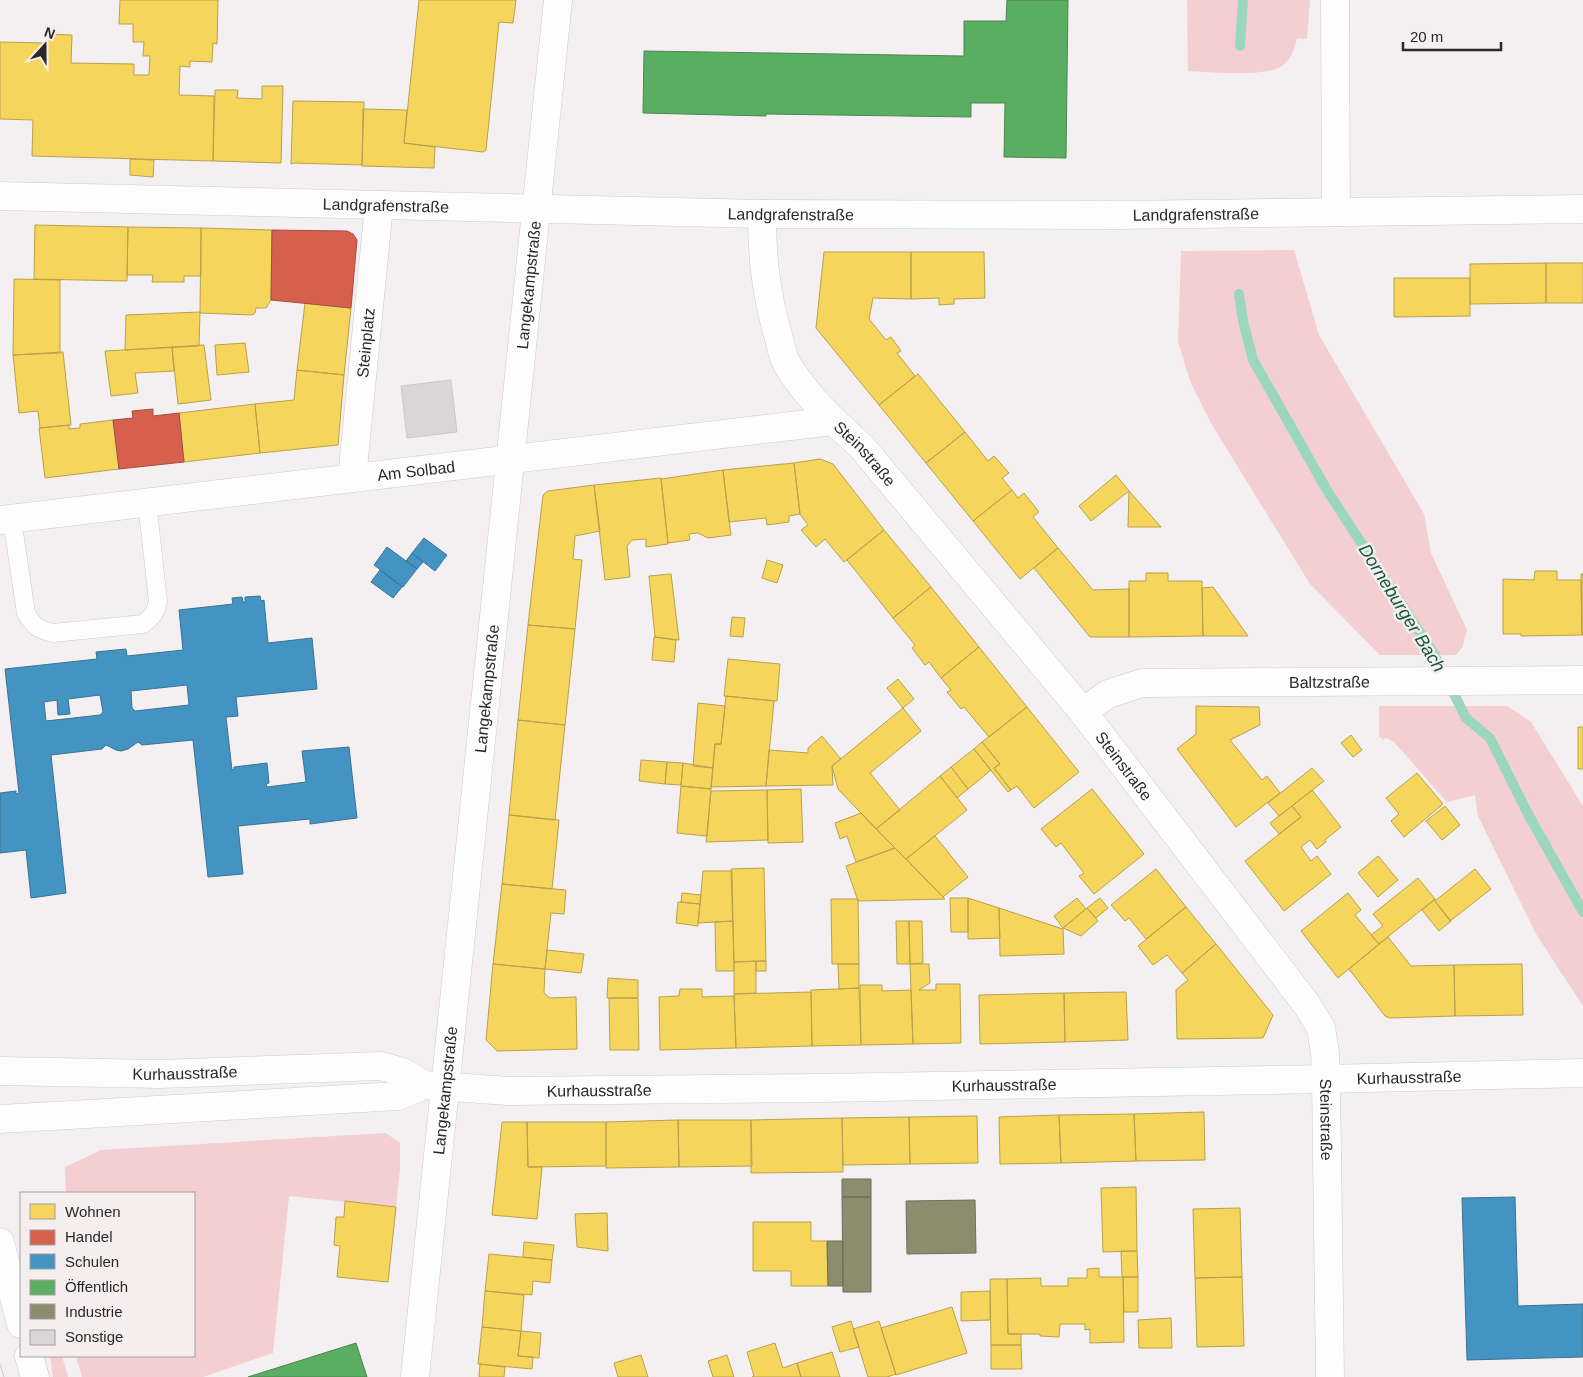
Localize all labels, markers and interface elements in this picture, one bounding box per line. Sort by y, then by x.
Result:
north arrow [20,20,70,70]
scale bar [1403,20,1500,52]
text: N [42,24,57,42]
text: 20 m [1410,28,1443,45]
street label: Landgrafenstraße [322,196,449,216]
street label: Landgrafenstraße [727,205,854,223]
street label: Landgrafenstraße [1132,205,1259,224]
street label: Langekampstraße [514,220,544,350]
street label: Steinplatz [354,307,378,379]
street label: Steinstraße [831,418,899,490]
street label: Am Solbad [376,458,456,484]
water label: Dorneburger Bach [1355,540,1449,676]
street label: Langekampstraße [472,624,502,754]
street label: Baltzstraße [1289,673,1370,691]
street label: Steinstraße [1092,728,1155,804]
street label: Langekampstraße [430,1025,460,1156]
street label: Kurhausstraße [132,1063,238,1083]
street label: Kurhausstraße [1356,1068,1462,1087]
street label: Kurhausstraße [951,1076,1057,1095]
street label: Steinstraße [1317,1079,1335,1161]
street label: Kurhausstraße [547,1082,652,1100]
legend [20,1192,195,1357]
text: Wohnen [65,1203,121,1220]
text: Handel [65,1228,113,1245]
text: Schulen [65,1253,119,1270]
text: Öffentlich [65,1278,128,1295]
text: Industrie [65,1303,123,1320]
text: Sonstige [65,1328,123,1345]

